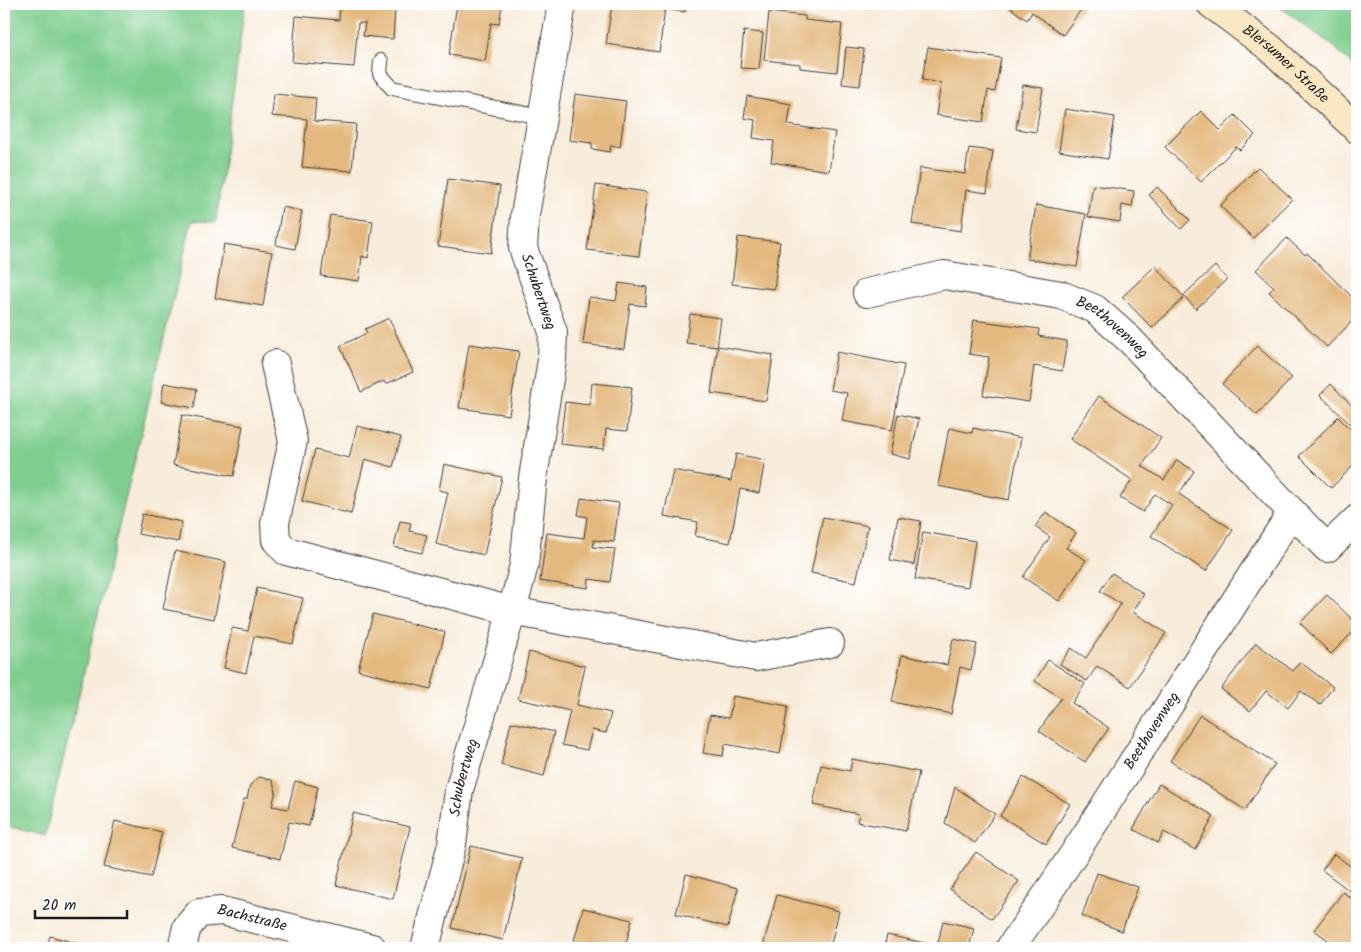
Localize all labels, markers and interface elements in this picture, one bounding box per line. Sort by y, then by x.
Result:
street label: Blersumer Straße [1237,19,1335,110]
street label: Schubertweg [514,251,562,333]
street label: Beethovenweg [1072,290,1154,364]
street label: Beethovenweg [1118,687,1186,775]
street label: Schubertweg [444,736,485,818]
scale bar [35,887,128,919]
text: 20 m [42,894,76,918]
street label: Bachstraße [215,898,290,939]

